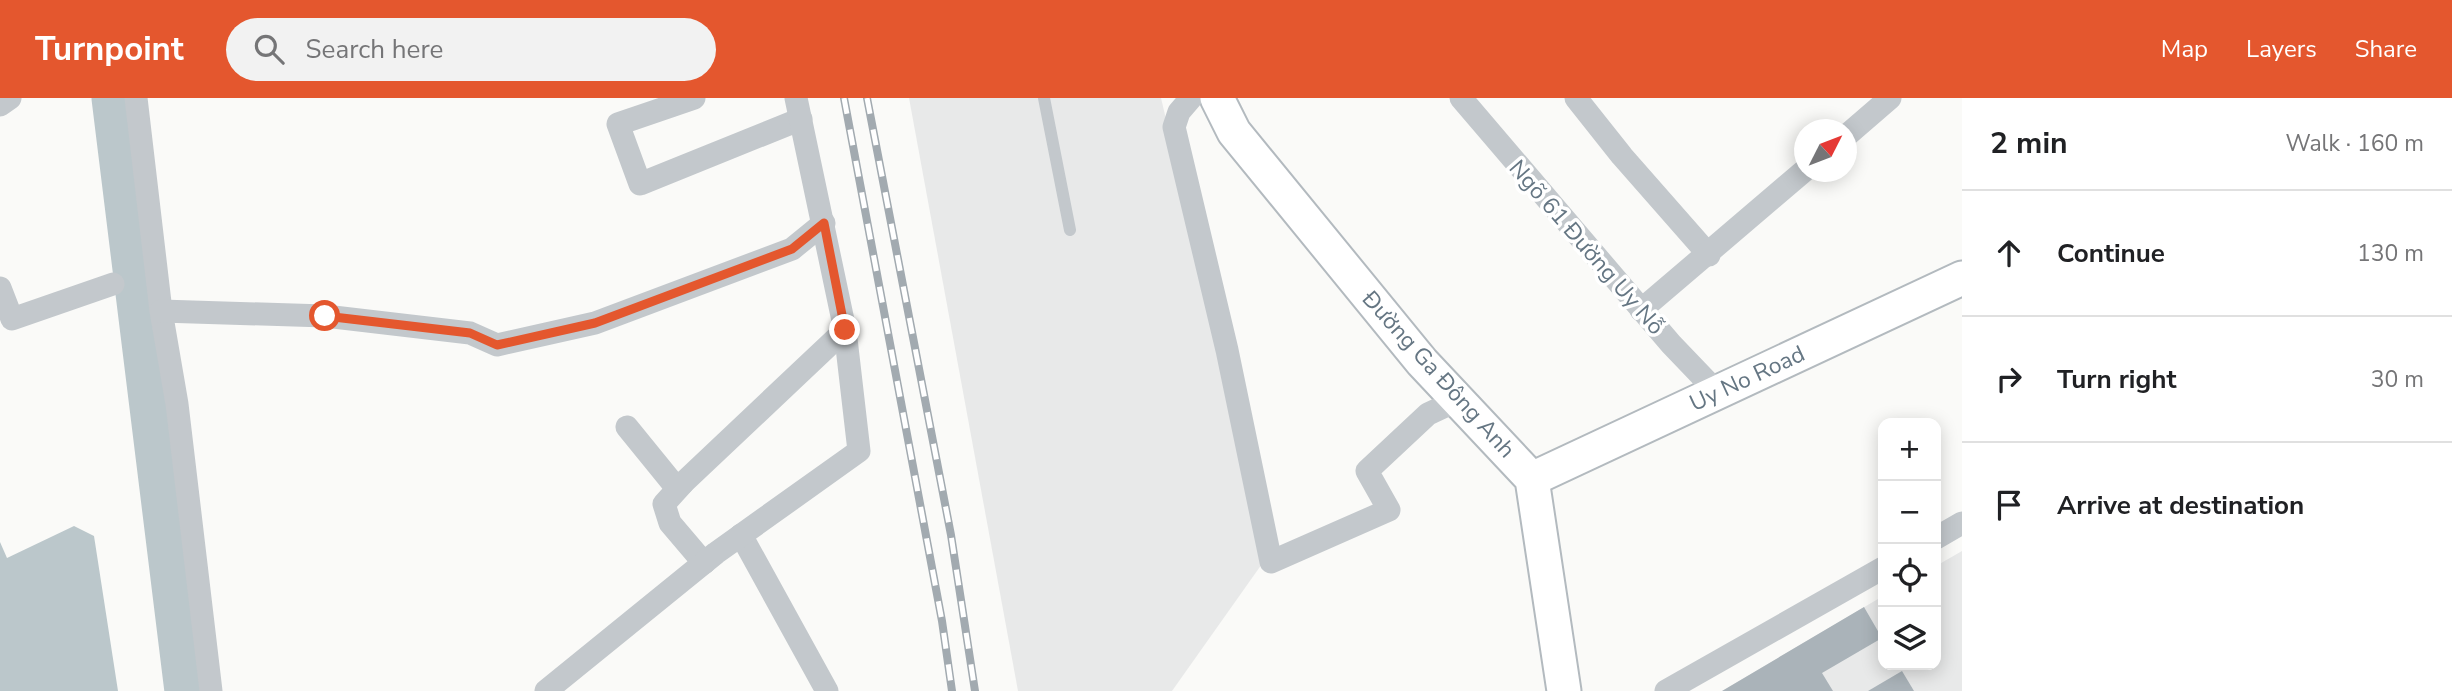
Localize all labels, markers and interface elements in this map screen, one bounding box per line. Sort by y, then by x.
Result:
search box [226,18,716,81]
text: Turnpoint [35,27,184,72]
icon: search [250,30,288,68]
text: Search here [306,32,443,67]
text: Map [2161,33,2208,65]
text: Layers [2246,33,2317,65]
text: Share [2355,33,2417,65]
north arrow [1794,119,1857,182]
text: 2 min [1990,123,2068,164]
text: Walk · 160 m [2285,128,2424,159]
street label: Ngõ 61 Đường Uy Nỗ [1502,153,1671,341]
icon: ahead [1990,234,2028,272]
text: Continue [2057,236,2165,271]
text: 130 m [2357,238,2424,269]
street label: Đường Ga Đông Anh [1354,283,1522,465]
route start [309,300,340,331]
route end [829,314,860,345]
street label: Uy No Road [1685,338,1810,419]
icon: right [1990,360,2028,398]
text: Turn right [2057,362,2176,397]
text: 30 m [2371,364,2424,395]
map controls [1878,418,1941,670]
button: + [1878,418,1941,481]
button: − [1878,481,1941,544]
icon: arrive [1990,486,2028,524]
text: Arrive at destination [2057,488,2304,523]
button: locate [1878,544,1941,607]
button: layers [1878,607,1941,670]

